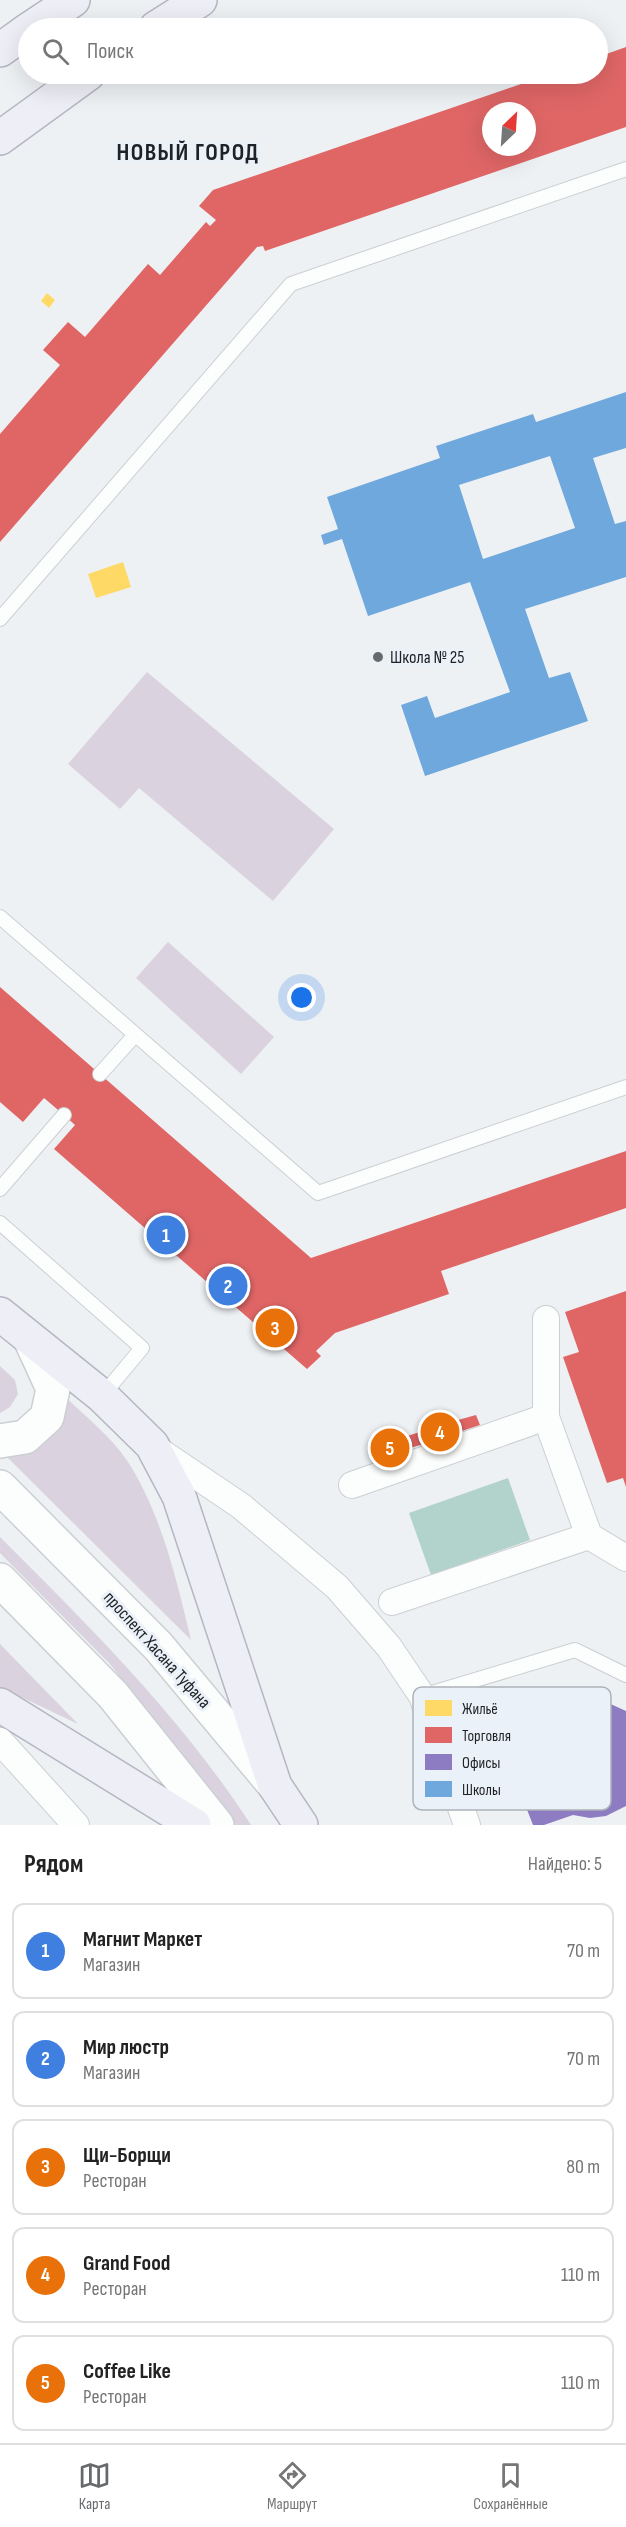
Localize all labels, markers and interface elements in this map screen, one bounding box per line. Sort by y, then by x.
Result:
search box [18,18,608,84]
icon: search [39,35,72,68]
text: Поиск [87,38,133,65]
north arrow [482,102,536,156]
district label: НОВЫЙ ГОРОД [116,138,260,167]
place label: Школа № 25 [390,647,464,668]
marker: Школа № 25 [371,650,385,664]
your location [287,983,316,1012]
pin: 1 [146,1212,186,1258]
pin: 2 [208,1264,248,1308]
pin: 3 [256,1306,294,1350]
pin: 4 [420,1410,460,1454]
pin: 5 [370,1426,410,1470]
street label: проспект Хасана Туфана [99,1587,215,1713]
legend [413,1687,611,1810]
text: Жильё [462,1700,498,1719]
text: Торговля [462,1727,511,1746]
text: Офисы [462,1754,500,1773]
text: Школы [462,1781,501,1800]
text: Рядом [24,1849,83,1880]
text: Найдено: 5 [528,1852,602,1876]
text: Магнит Маркет [83,1926,202,1953]
text: 1 [42,1939,49,1963]
text: 70 m [567,1939,600,1963]
text: Магазин [83,1953,140,1977]
text: Мир люстр [83,2034,169,2061]
text: 2 [41,2047,50,2071]
text: 70 m [567,2047,600,2071]
text: Магазин [83,2061,140,2085]
text: Щи-Борщи [83,2142,171,2169]
text: 3 [41,2155,50,2179]
text: 80 m [566,2155,600,2179]
text: Ресторан [83,2169,147,2193]
text: Grand Food [83,2250,170,2277]
text: 4 [41,2263,50,2287]
text: 110 m [561,2263,600,2287]
text: Ресторан [83,2277,147,2301]
text: Coffee Like [83,2358,171,2385]
text: 5 [41,2371,50,2395]
text: 110 m [561,2371,600,2395]
text: Ресторан [83,2385,147,2409]
tab: Карта [78,2459,111,2514]
tab: Маршрут [267,2459,317,2514]
tab: Сохранённые [473,2459,548,2514]

